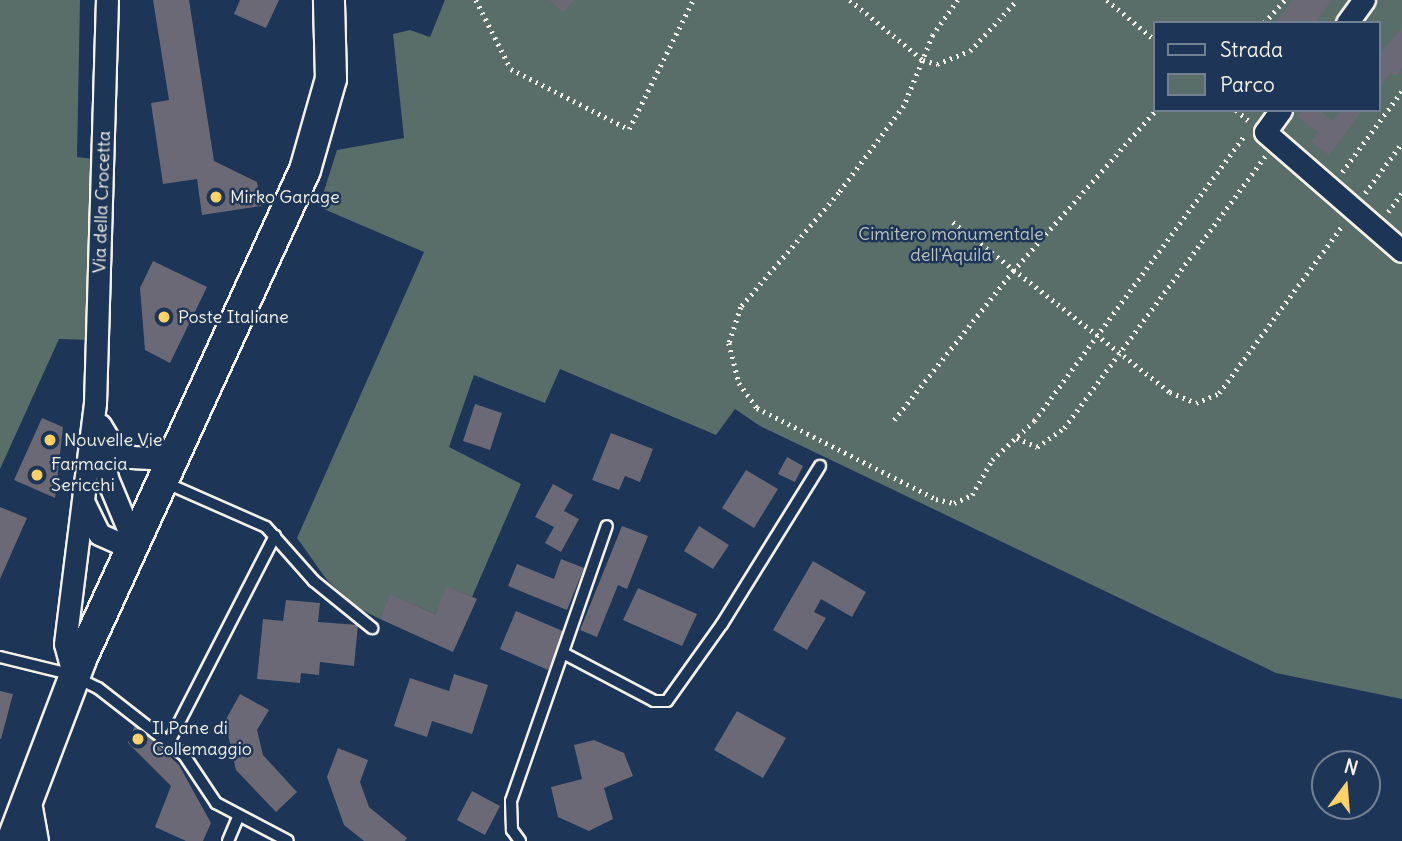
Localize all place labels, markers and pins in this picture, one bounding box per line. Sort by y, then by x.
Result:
place label: Mirko Garage [230,186,340,208]
marker: Mirko Garage [208,189,224,205]
place label: Poste Italiane [178,306,289,328]
marker: Poste Italiane [156,309,172,325]
place label: Nouvelle Vie [64,429,162,451]
marker: Nouvelle Vie [42,432,58,448]
place label: Farmacia Sericchi [51,454,127,496]
marker: Farmacia Sericchi [29,467,45,483]
place label: Il Pane di Collemaggio [152,718,252,760]
marker: Il Pane di Collemaggio [130,731,146,747]

